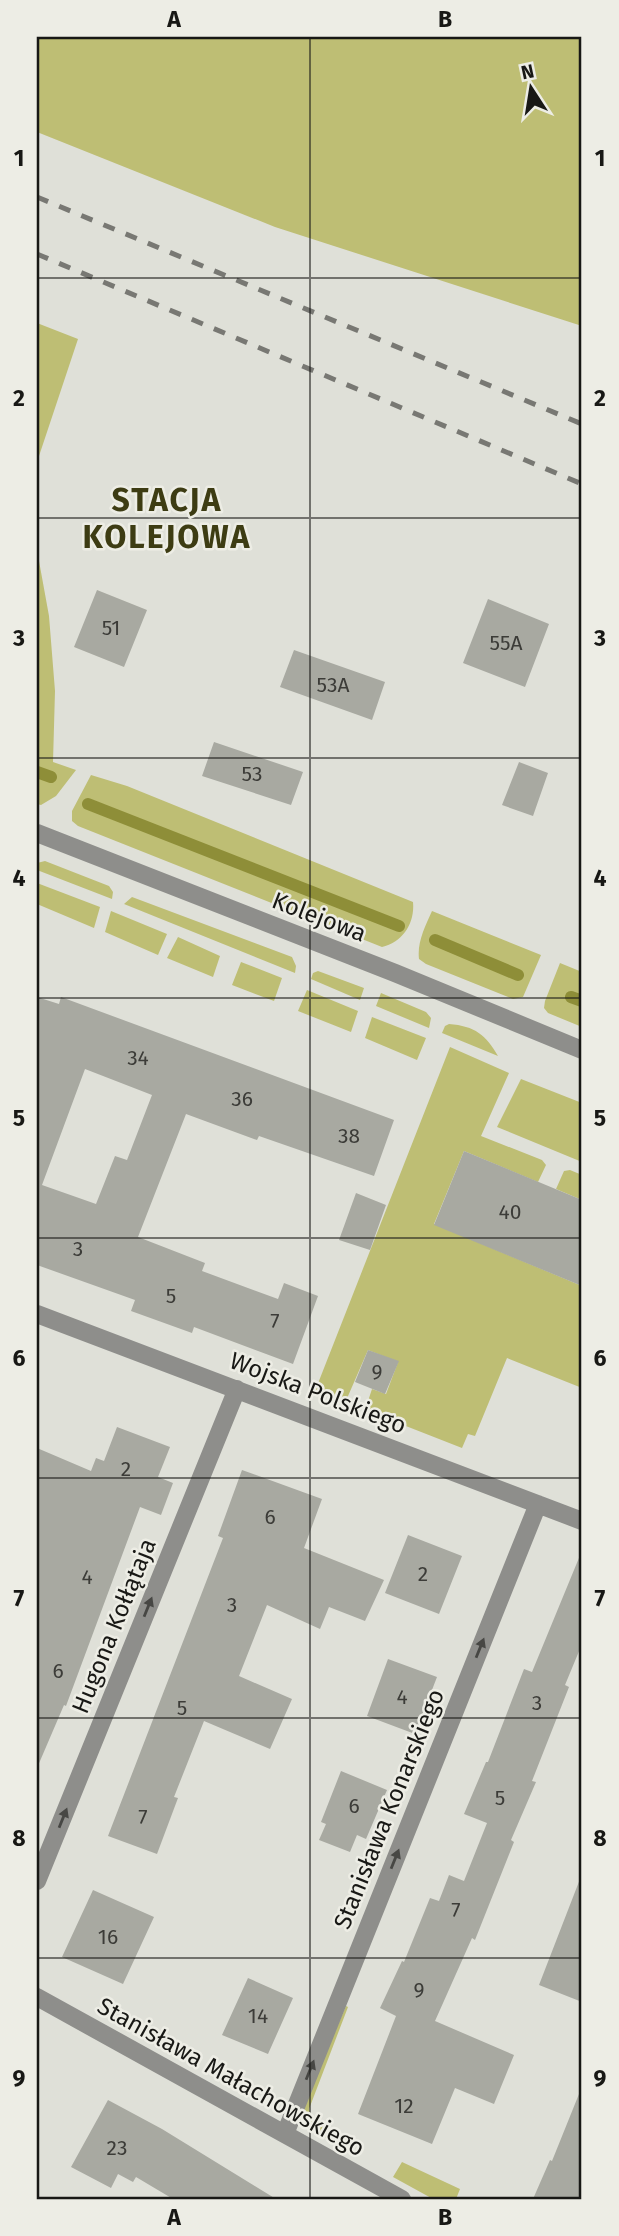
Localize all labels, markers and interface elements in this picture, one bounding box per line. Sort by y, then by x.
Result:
text: A [166,5,181,33]
text: B [438,5,452,33]
north arrow [496,52,566,122]
text: N [519,59,536,84]
text: 1 [14,144,24,172]
text: 1 [595,144,605,172]
text: 2 [13,384,25,412]
text: 2 [594,384,606,412]
district label: STACJA KOLEJOWA [83,481,251,556]
house number: 51 [102,615,120,641]
text: 3 [12,624,25,652]
text: 3 [593,624,606,652]
house number: 55A [490,630,522,656]
house number: 53A [317,672,349,698]
house number: 53 [242,761,262,787]
text: 4 [13,864,26,892]
text: 4 [594,864,607,892]
street label: Kolejowa [268,886,370,948]
house number: 34 [127,1045,149,1071]
house number: 36 [231,1086,253,1112]
text: 5 [13,1104,25,1132]
text: 5 [594,1104,606,1132]
house number: 38 [338,1123,360,1149]
house number: 40 [499,1199,521,1225]
house number: 3 [73,1236,83,1262]
house number: 5 [166,1283,176,1309]
house number: 7 [270,1308,280,1334]
text: 6 [13,1344,26,1372]
text: 6 [594,1344,607,1372]
street label: Wojska Polskiego [226,1346,410,1440]
house number: 9 [371,1359,383,1385]
house number: 2 [121,1456,131,1482]
house number: 6 [264,1504,276,1530]
street label: Hugona Kołłątaja [66,1534,162,1718]
house number: 2 [418,1561,428,1587]
house number: 4 [81,1564,93,1590]
text: 7 [14,1584,25,1612]
text: 7 [595,1584,606,1612]
house number: 3 [227,1592,237,1618]
one-way arrow [143,1597,154,1618]
one-way arrow [475,1638,486,1659]
house number: 6 [52,1658,64,1684]
house number: 4 [396,1684,408,1710]
street label: Stanisława Konarskiego [328,1685,450,1933]
house number: 3 [532,1690,542,1716]
house number: 5 [177,1695,187,1721]
house number: 5 [495,1785,505,1811]
house number: 6 [348,1793,360,1819]
house number: 7 [138,1804,148,1830]
one-way arrow [57,1807,68,1828]
text: 8 [12,1824,26,1852]
text: 8 [593,1824,607,1852]
one-way arrow [390,1849,401,1870]
house number: 7 [451,1897,461,1923]
house number: 16 [98,1924,118,1950]
house number: 9 [413,1977,425,2003]
street label: Stanisława Małachowskiego [93,1992,369,2162]
house number: 14 [248,2003,268,2029]
one-way arrow [305,2060,316,2081]
text: 9 [13,2064,26,2092]
text: 9 [594,2064,607,2092]
house number: 12 [394,2093,414,2119]
house number: 23 [107,2135,127,2161]
text: A [166,2203,181,2231]
text: B [438,2203,452,2231]

